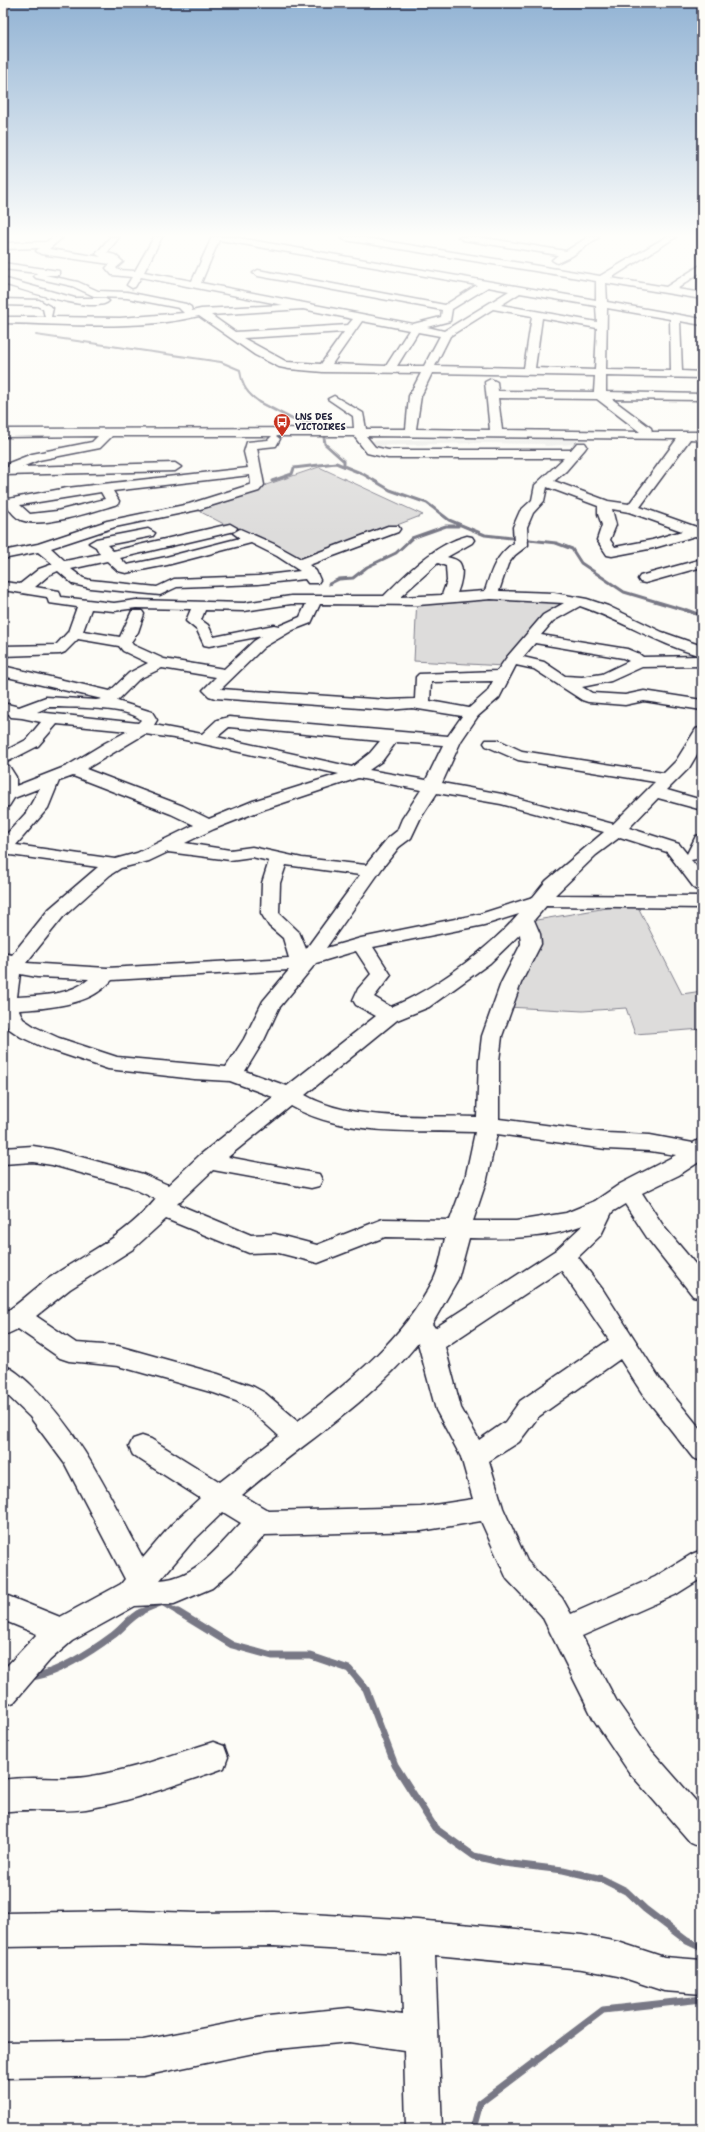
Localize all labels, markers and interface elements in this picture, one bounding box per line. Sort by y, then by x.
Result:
place label: LNS DES VICTOIRES [295,411,346,433]
bus stop icon: LNS DES VICTOIRES [272,412,292,437]

